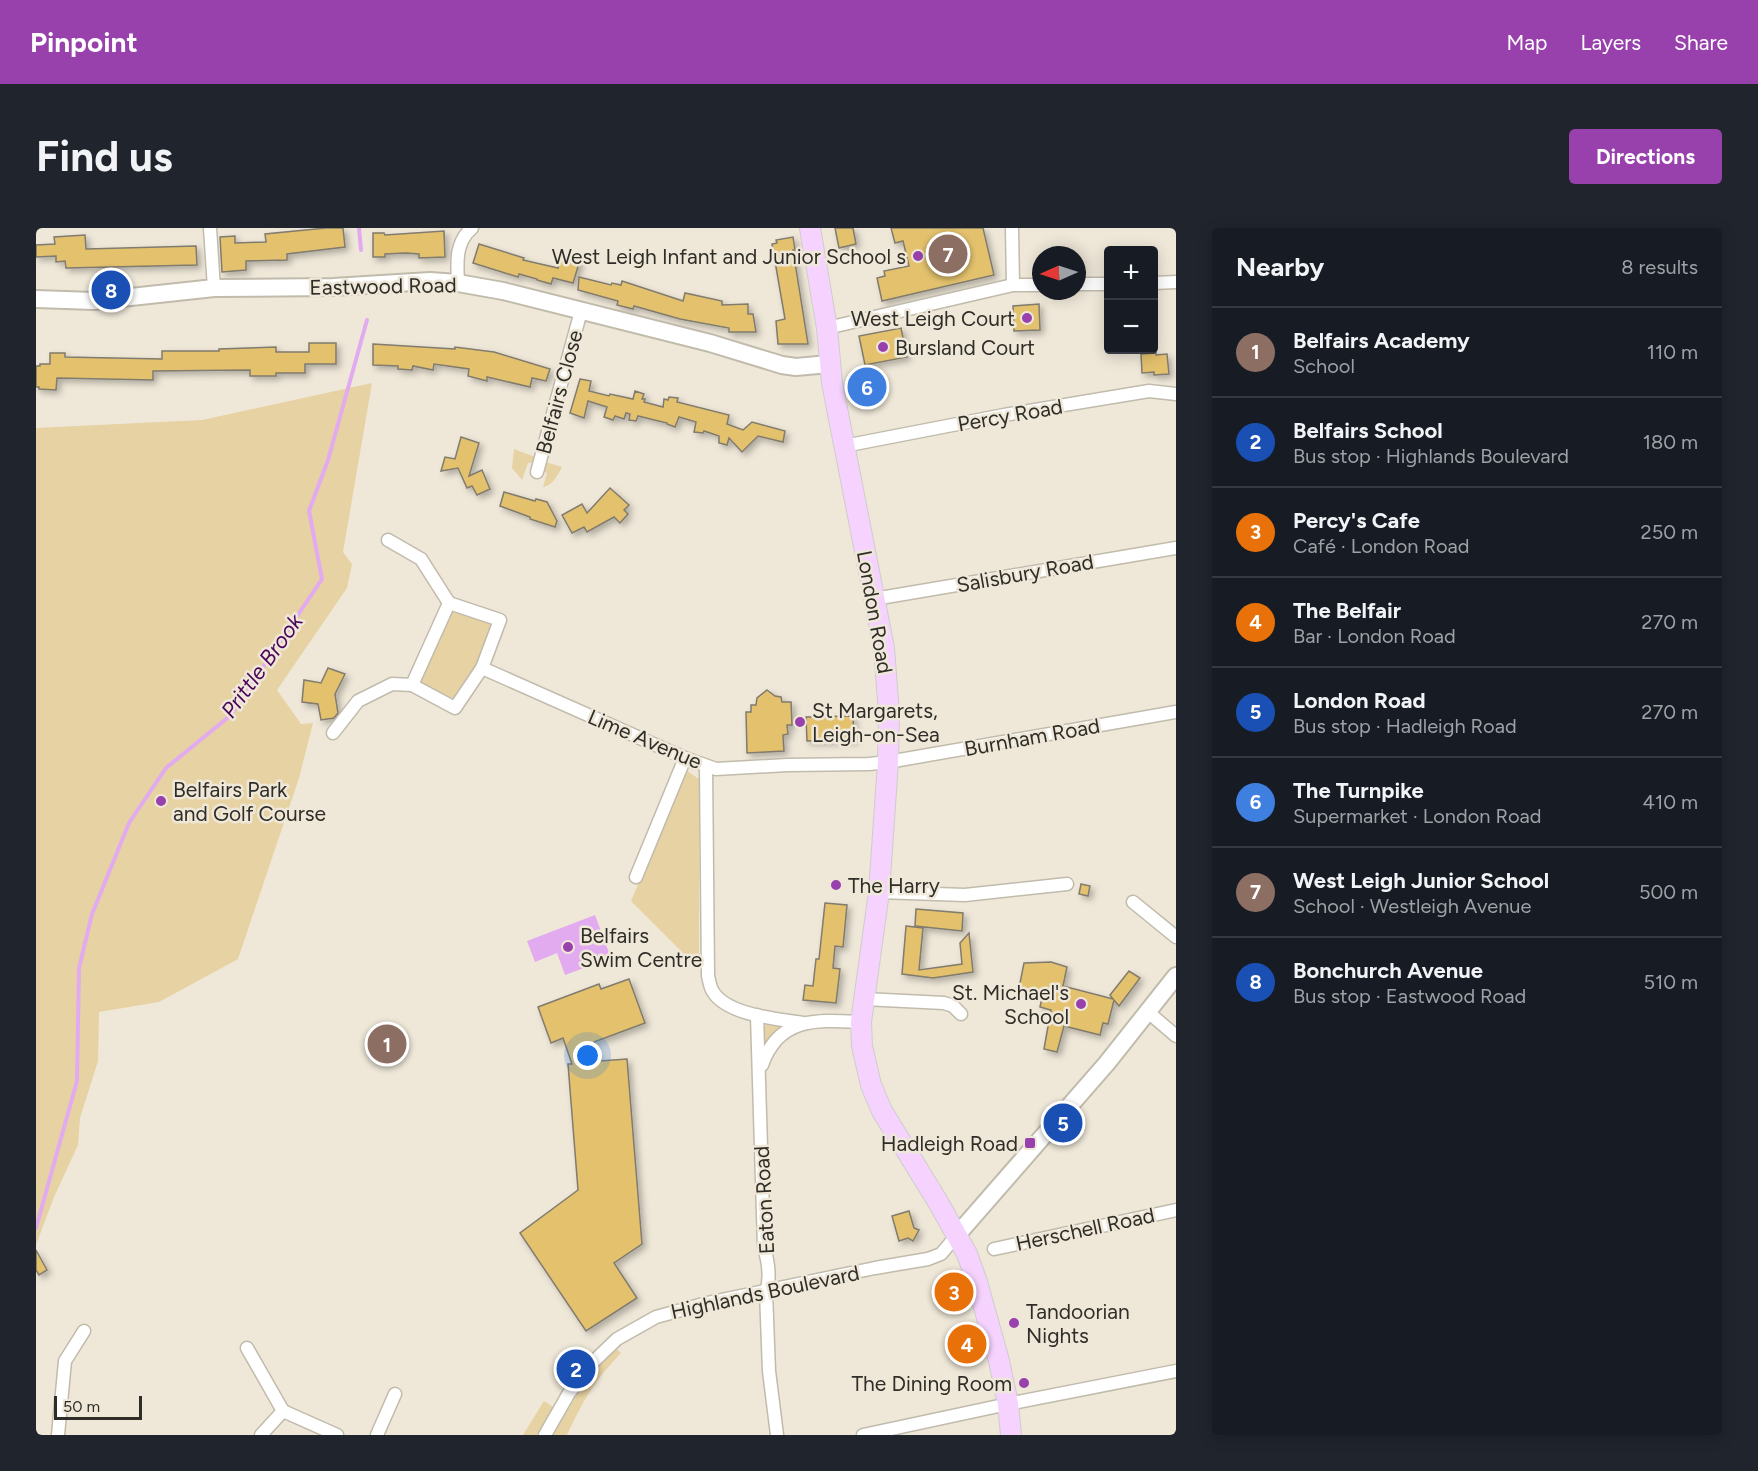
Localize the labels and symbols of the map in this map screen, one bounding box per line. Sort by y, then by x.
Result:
pin: 7 [928,231,968,276]
place label: West Leigh Infant and Junior School s [552,244,906,269]
north arrow [1032,246,1086,300]
marker: West Leigh Infant and Junior School s [911,249,925,263]
pin: 8 [92,268,130,312]
street label: Eastwood Road [309,272,457,300]
place label: West Leigh Court [851,306,1015,331]
marker: West Leigh Court [1020,311,1034,325]
street label: Belfairs Close [530,327,588,457]
place label: Bursland Court [895,335,1035,360]
marker: Bursland Court [876,340,890,354]
pin: 6 [848,364,886,410]
street label: Percy Road [956,393,1064,437]
street label: London Road [852,548,898,676]
street label: Salisbury Road [955,549,1095,597]
water label: Prittle Brook [215,608,309,723]
place label: St Margarets, Leigh-on-Sea [812,698,940,747]
street label: Lime Avenue [584,704,706,774]
street label: Burnham Road [962,713,1102,761]
marker: St Margarets, Leigh-on-Sea [793,715,807,729]
place label: Belfairs Park and Golf Course [173,777,326,826]
marker: Belfairs Park and Golf Course [154,794,168,808]
place label: The Harry [848,873,940,898]
marker: The Harry [829,878,843,892]
place label: Belfairs Swim Centre [580,923,702,972]
marker: Belfairs Swim Centre [561,940,575,954]
place label: St. Michael's School [952,980,1069,1029]
marker: St. Michael's School [1074,997,1088,1011]
pin: 1 [368,1022,406,1066]
your location [573,1041,602,1070]
pin: 5 [1044,1100,1082,1146]
place label: Hadleigh Road [881,1131,1018,1156]
marker: Hadleigh Road [1023,1136,1037,1150]
street label: Eaton Road [749,1145,779,1255]
street label: Herschell Road [1013,1202,1157,1256]
street label: Highlands Boulevard [668,1260,862,1324]
pin: 3 [934,1270,974,1314]
place label: Tandoorian Nights [1026,1299,1130,1348]
marker: Tandoorian Nights [1007,1316,1021,1330]
pin: 4 [948,1322,986,1366]
pin: 2 [556,1346,596,1392]
place label: The Dining Room [852,1371,1012,1396]
marker: The Dining Room [1017,1376,1031,1390]
scale bar [54,1393,142,1420]

